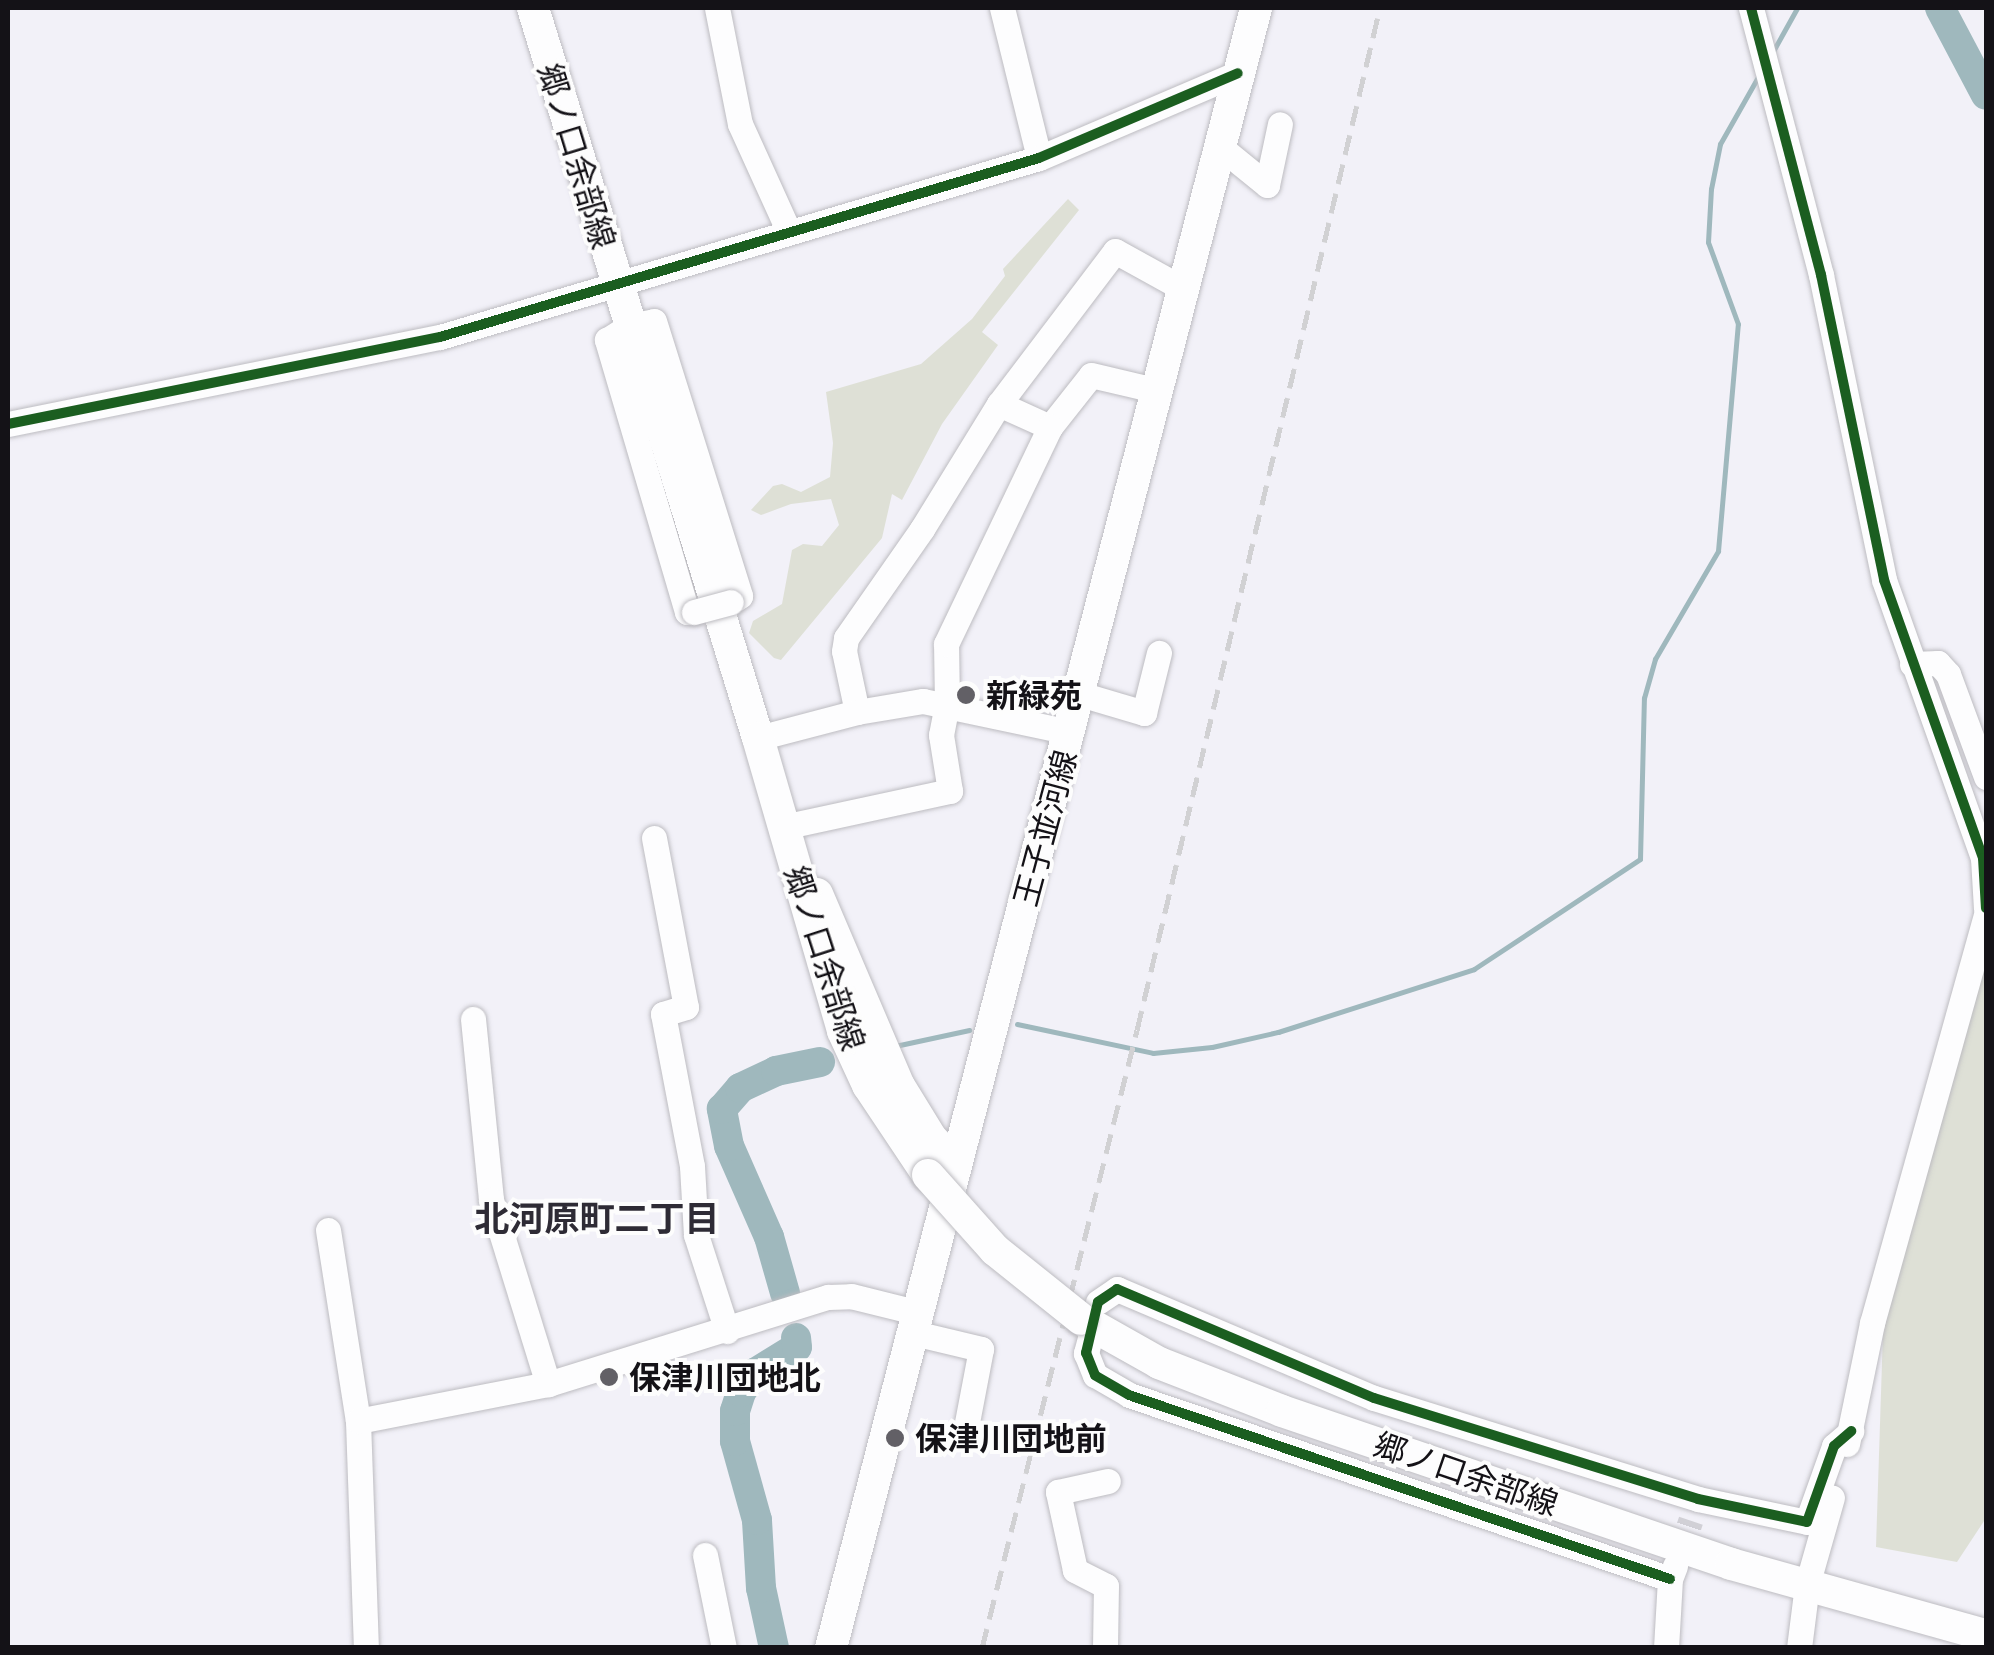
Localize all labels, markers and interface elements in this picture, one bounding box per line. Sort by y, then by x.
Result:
street label: 郷ノ口余部線 [531,59,623,253]
place label: 新緑苑 [986,676,1082,714]
marker: 新緑苑 [955,684,977,706]
street label: 王子並河線 [1006,746,1084,910]
street label: 郷ノ口余部線 [777,861,873,1055]
district label: 北河原町二丁目 [475,1197,719,1239]
place label: 保津川団地北 [629,1358,821,1396]
marker: 保津川団地北 [598,1366,620,1388]
place label: 保津川団地前 [915,1419,1107,1457]
street label: 郷ノ口余部線 [1369,1425,1563,1523]
marker: 保津川団地前 [884,1427,906,1449]

